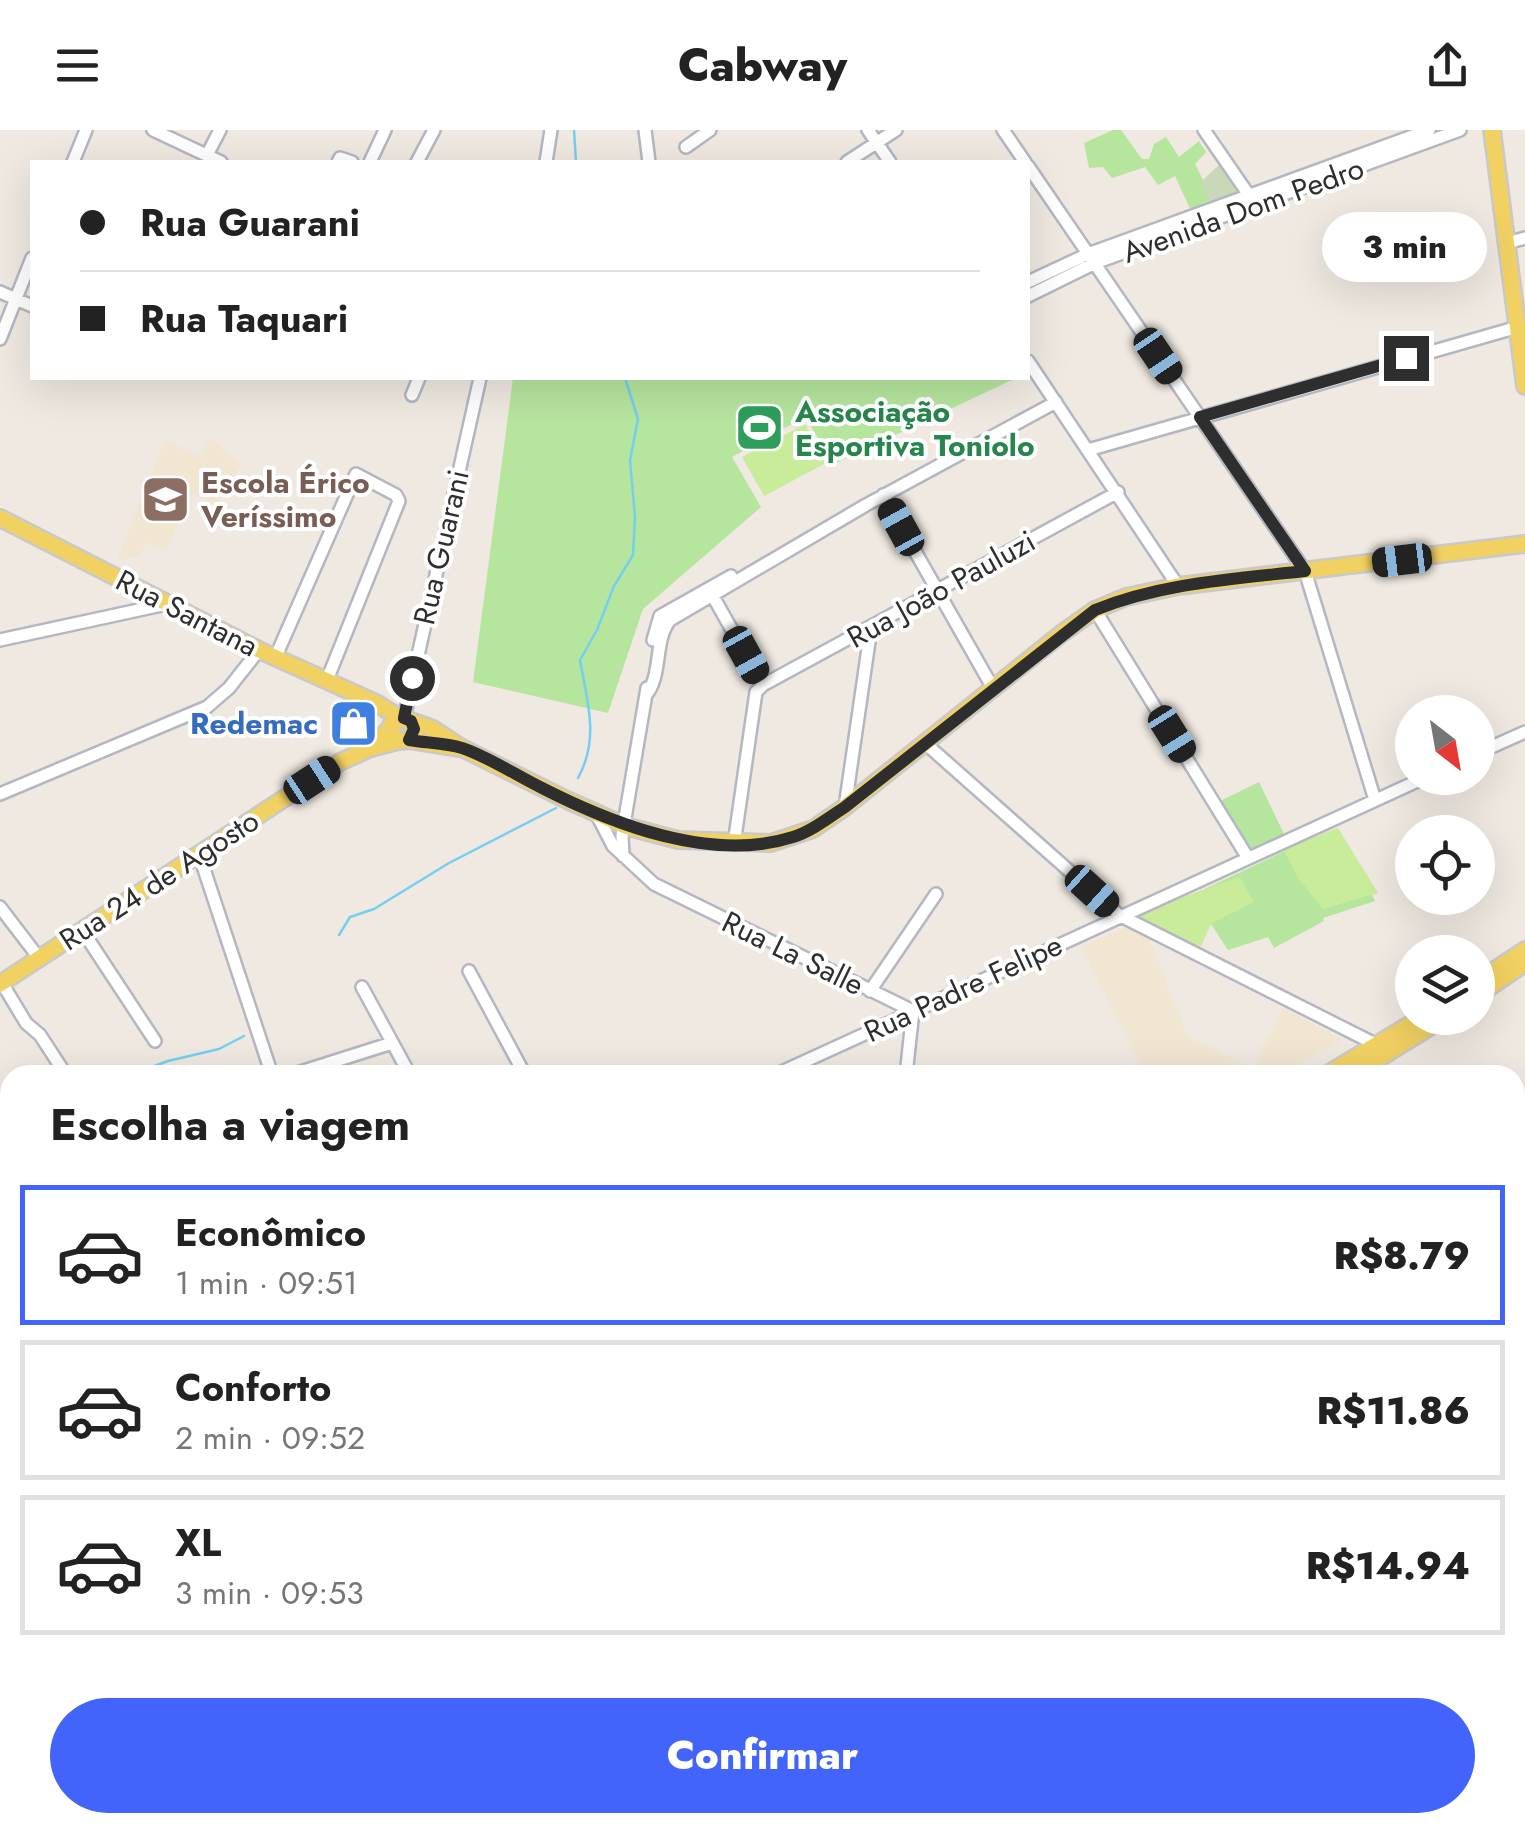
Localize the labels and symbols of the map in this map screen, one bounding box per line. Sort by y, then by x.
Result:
street label: Avenida Dom Pedro [1116,146,1370,274]
callout: 3 min [1324,213,1488,283]
car [1129,323,1187,389]
route end [1384,336,1429,381]
place label: Associação Esportiva Toniolo [794,390,1035,467]
sports icon: Associação Esportiva Toniolo [734,402,786,454]
place label: Escola Érico Veríssimo [200,461,370,538]
street label: Rua Guarani [402,465,480,629]
school or university icon: Escola Érico Veríssimo [140,473,192,525]
car [873,493,929,561]
street label: Rua João Pauluzi [839,519,1043,659]
car [1370,541,1434,579]
street label: Rua Santana [108,559,266,667]
car [718,621,774,689]
route start [390,656,435,701]
north arrow [1395,695,1495,795]
shop icon: Redemac [327,697,379,749]
car [1143,701,1201,767]
place label: Redemac [190,702,318,745]
car [279,751,345,809]
street label: Rua 24 de Agosto [51,799,267,961]
car [1060,860,1124,922]
street label: Rua La Salle [715,900,871,1006]
street label: Rua Padre Felipe [857,923,1069,1053]

